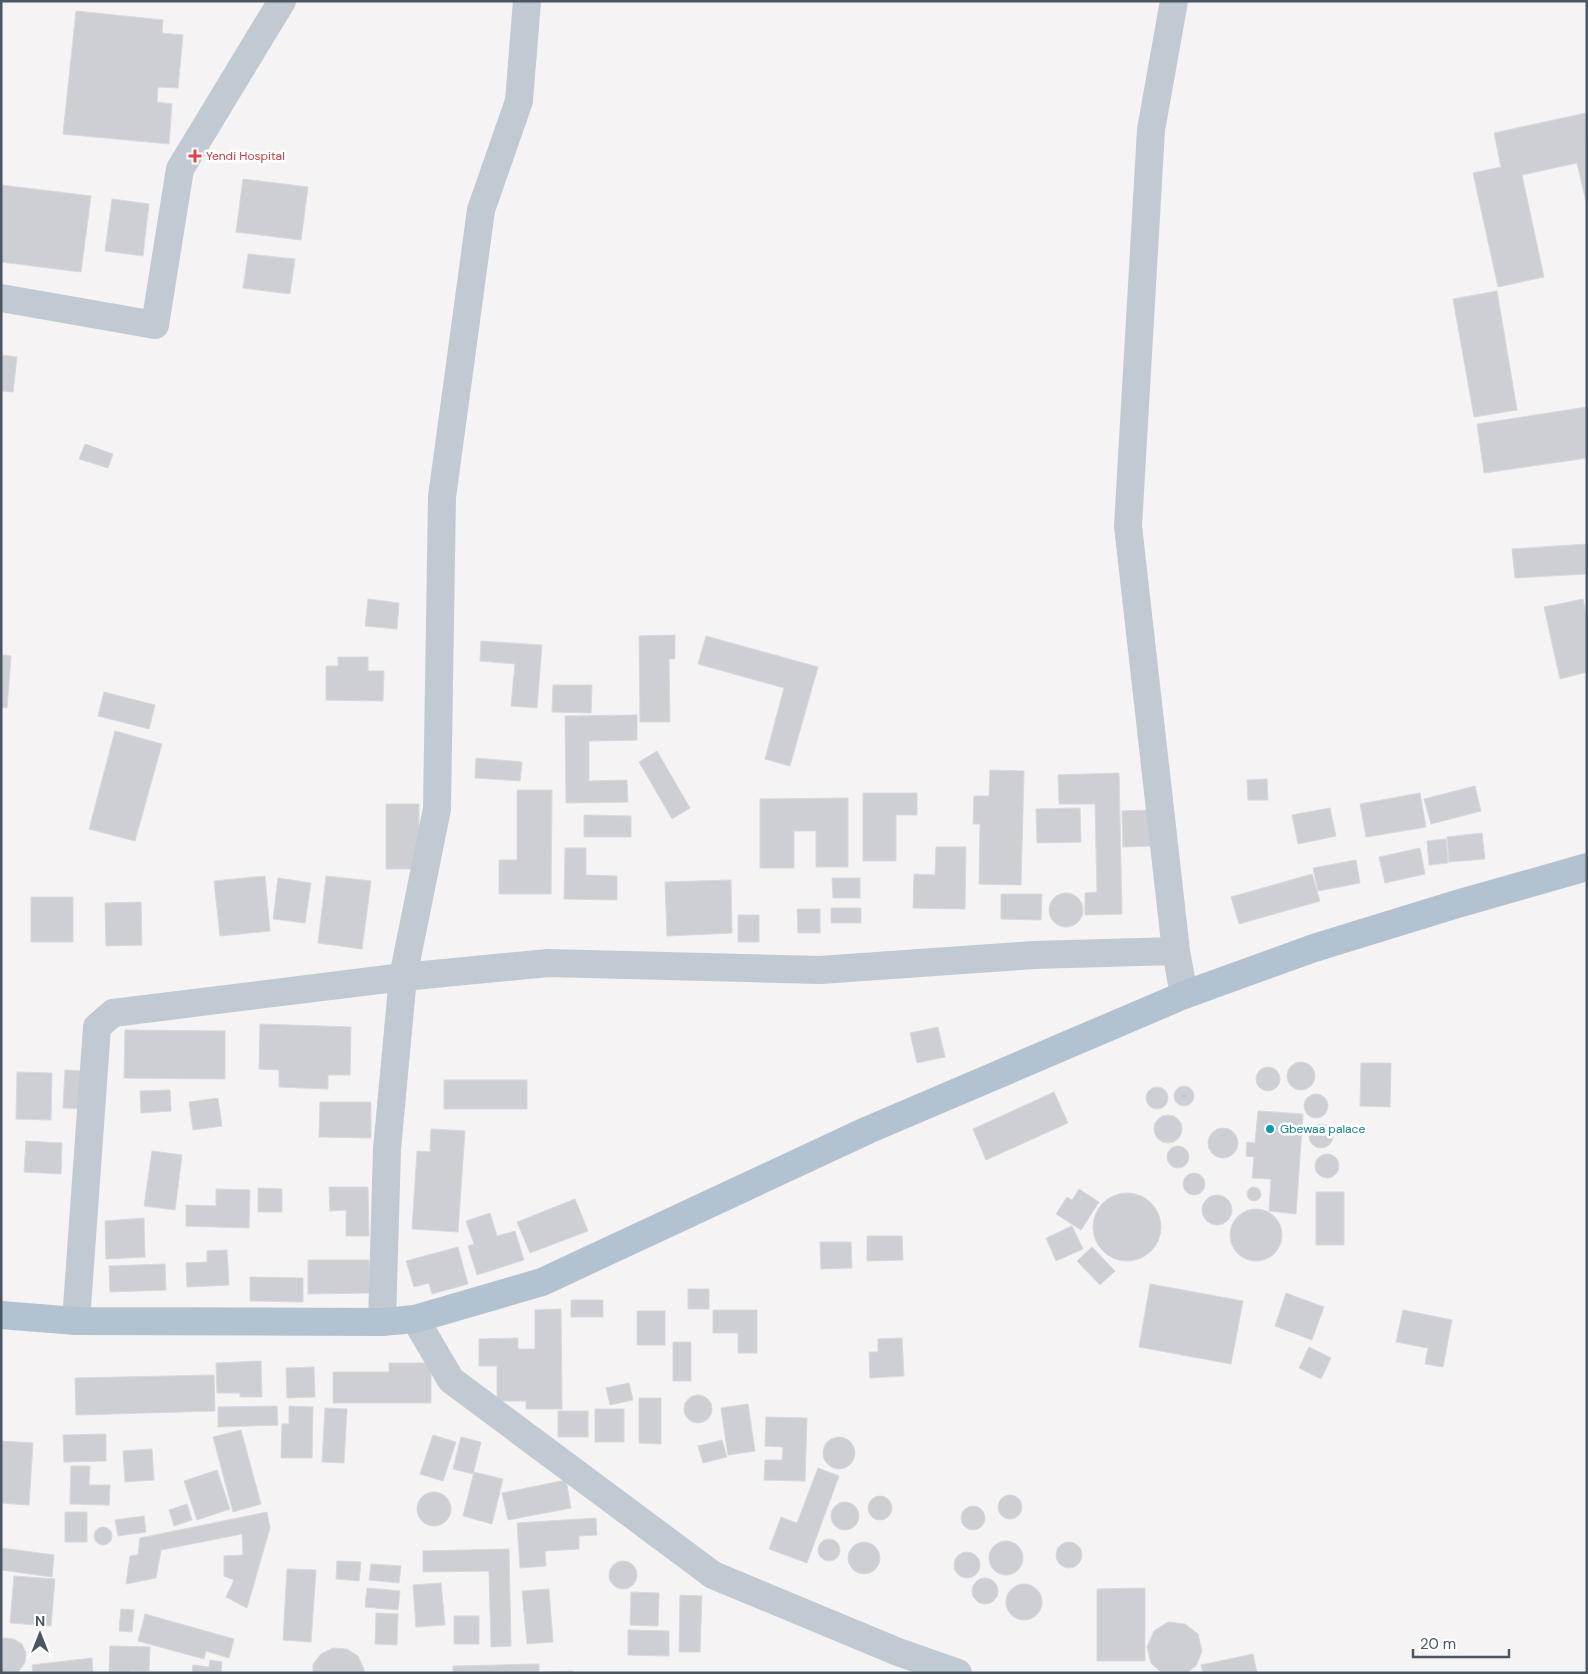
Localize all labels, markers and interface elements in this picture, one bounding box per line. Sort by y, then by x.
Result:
place label: Yendi Hospital [206,148,285,164]
marker: Yendi Hospital [188,149,202,163]
place label: Gbewaa palace [1280,1121,1365,1137]
marker: Gbewaa palace [1264,1123,1276,1135]
north arrow [15,1609,65,1659]
text: N [35,1612,45,1630]
scale bar [1413,1626,1509,1658]
text: 20 m [1420,1634,1456,1654]

